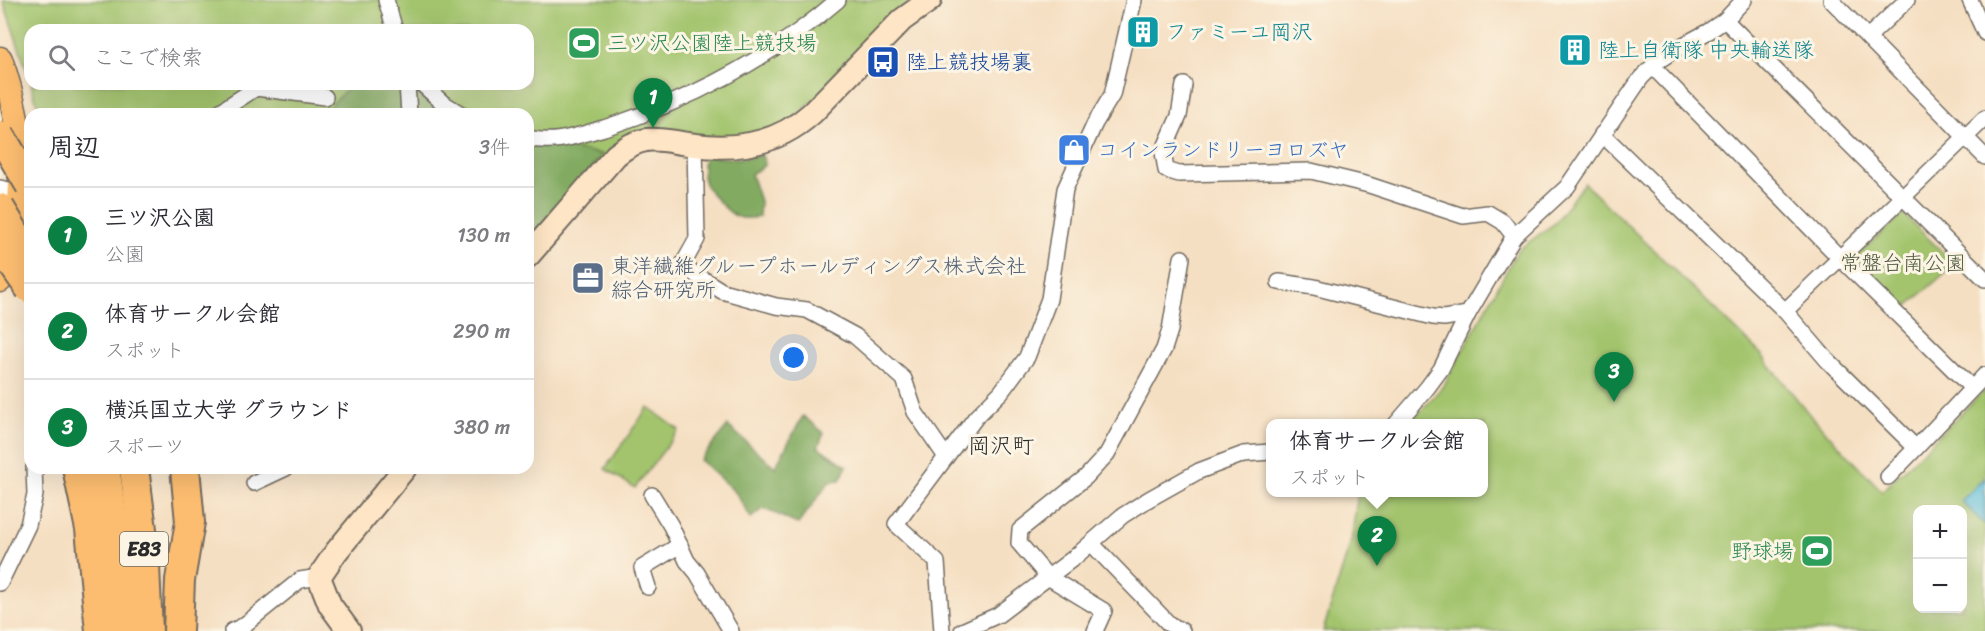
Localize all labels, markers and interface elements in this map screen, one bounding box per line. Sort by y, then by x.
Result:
place label: ファミーユ岡沢 [1166,13,1313,51]
building icon: ファミーユ岡沢 [1125,14,1161,50]
search box [24,24,534,90]
place label: 三ツ沢公園陸上競技場 [607,24,817,62]
sports icon: 三ツ沢公園陸上競技場 [566,25,602,61]
place label: 陸上自衛隊 中央輸送隊 [1598,31,1814,69]
building icon: 陸上自衛隊 中央輸送隊 [1557,32,1593,68]
text: ここで検索 [93,38,203,77]
icon: search [45,41,78,74]
place label: 陸上競技場裏 [906,43,1032,81]
bus stop icon: 陸上競技場裏 [865,44,901,80]
pin: 1 [634,78,672,128]
text: 周辺 [48,124,100,170]
text: 3件 [479,130,510,165]
place label: コインランドリーヨロズヤ [1097,131,1349,169]
shop icon: コインランドリーヨロズヤ [1056,132,1092,168]
text: 三ツ沢公園 [105,198,215,237]
text: 1 [63,218,72,253]
text: 130 m [457,218,510,253]
text: 公園 [105,237,145,272]
park label: 常盤台南公園 [1840,244,1966,282]
place label: 東洋繊維グループホールディングス株式会社 綜合研究所 [611,247,1027,309]
office icon: 東洋繊維グループホールディングス株式会社 綜合研究所 [570,260,606,296]
text: 体育サークル会館 [105,294,280,333]
text: 2 [62,314,73,349]
text: 290 m [453,314,510,349]
text: スポット [105,333,185,368]
your location [779,343,808,372]
pin: 3 [1594,352,1634,402]
text: 横浜国立大学 グラウンド [105,390,353,429]
text: 3 [62,410,73,445]
text: 380 m [454,410,510,445]
popup [1266,419,1488,497]
text: 体育サークル会館 [1289,421,1465,460]
district label: 岡沢町 [968,426,1034,465]
text: スポーツ [105,429,185,464]
text: スポット [1289,460,1369,495]
map controls [1913,505,1967,613]
button: + [1913,505,1967,559]
pin: 2 [1358,516,1396,566]
road number: E83 [120,532,168,566]
place label: 野球場 [1731,532,1794,570]
sports icon: 野球場 [1799,533,1835,569]
button: − [1913,559,1967,613]

